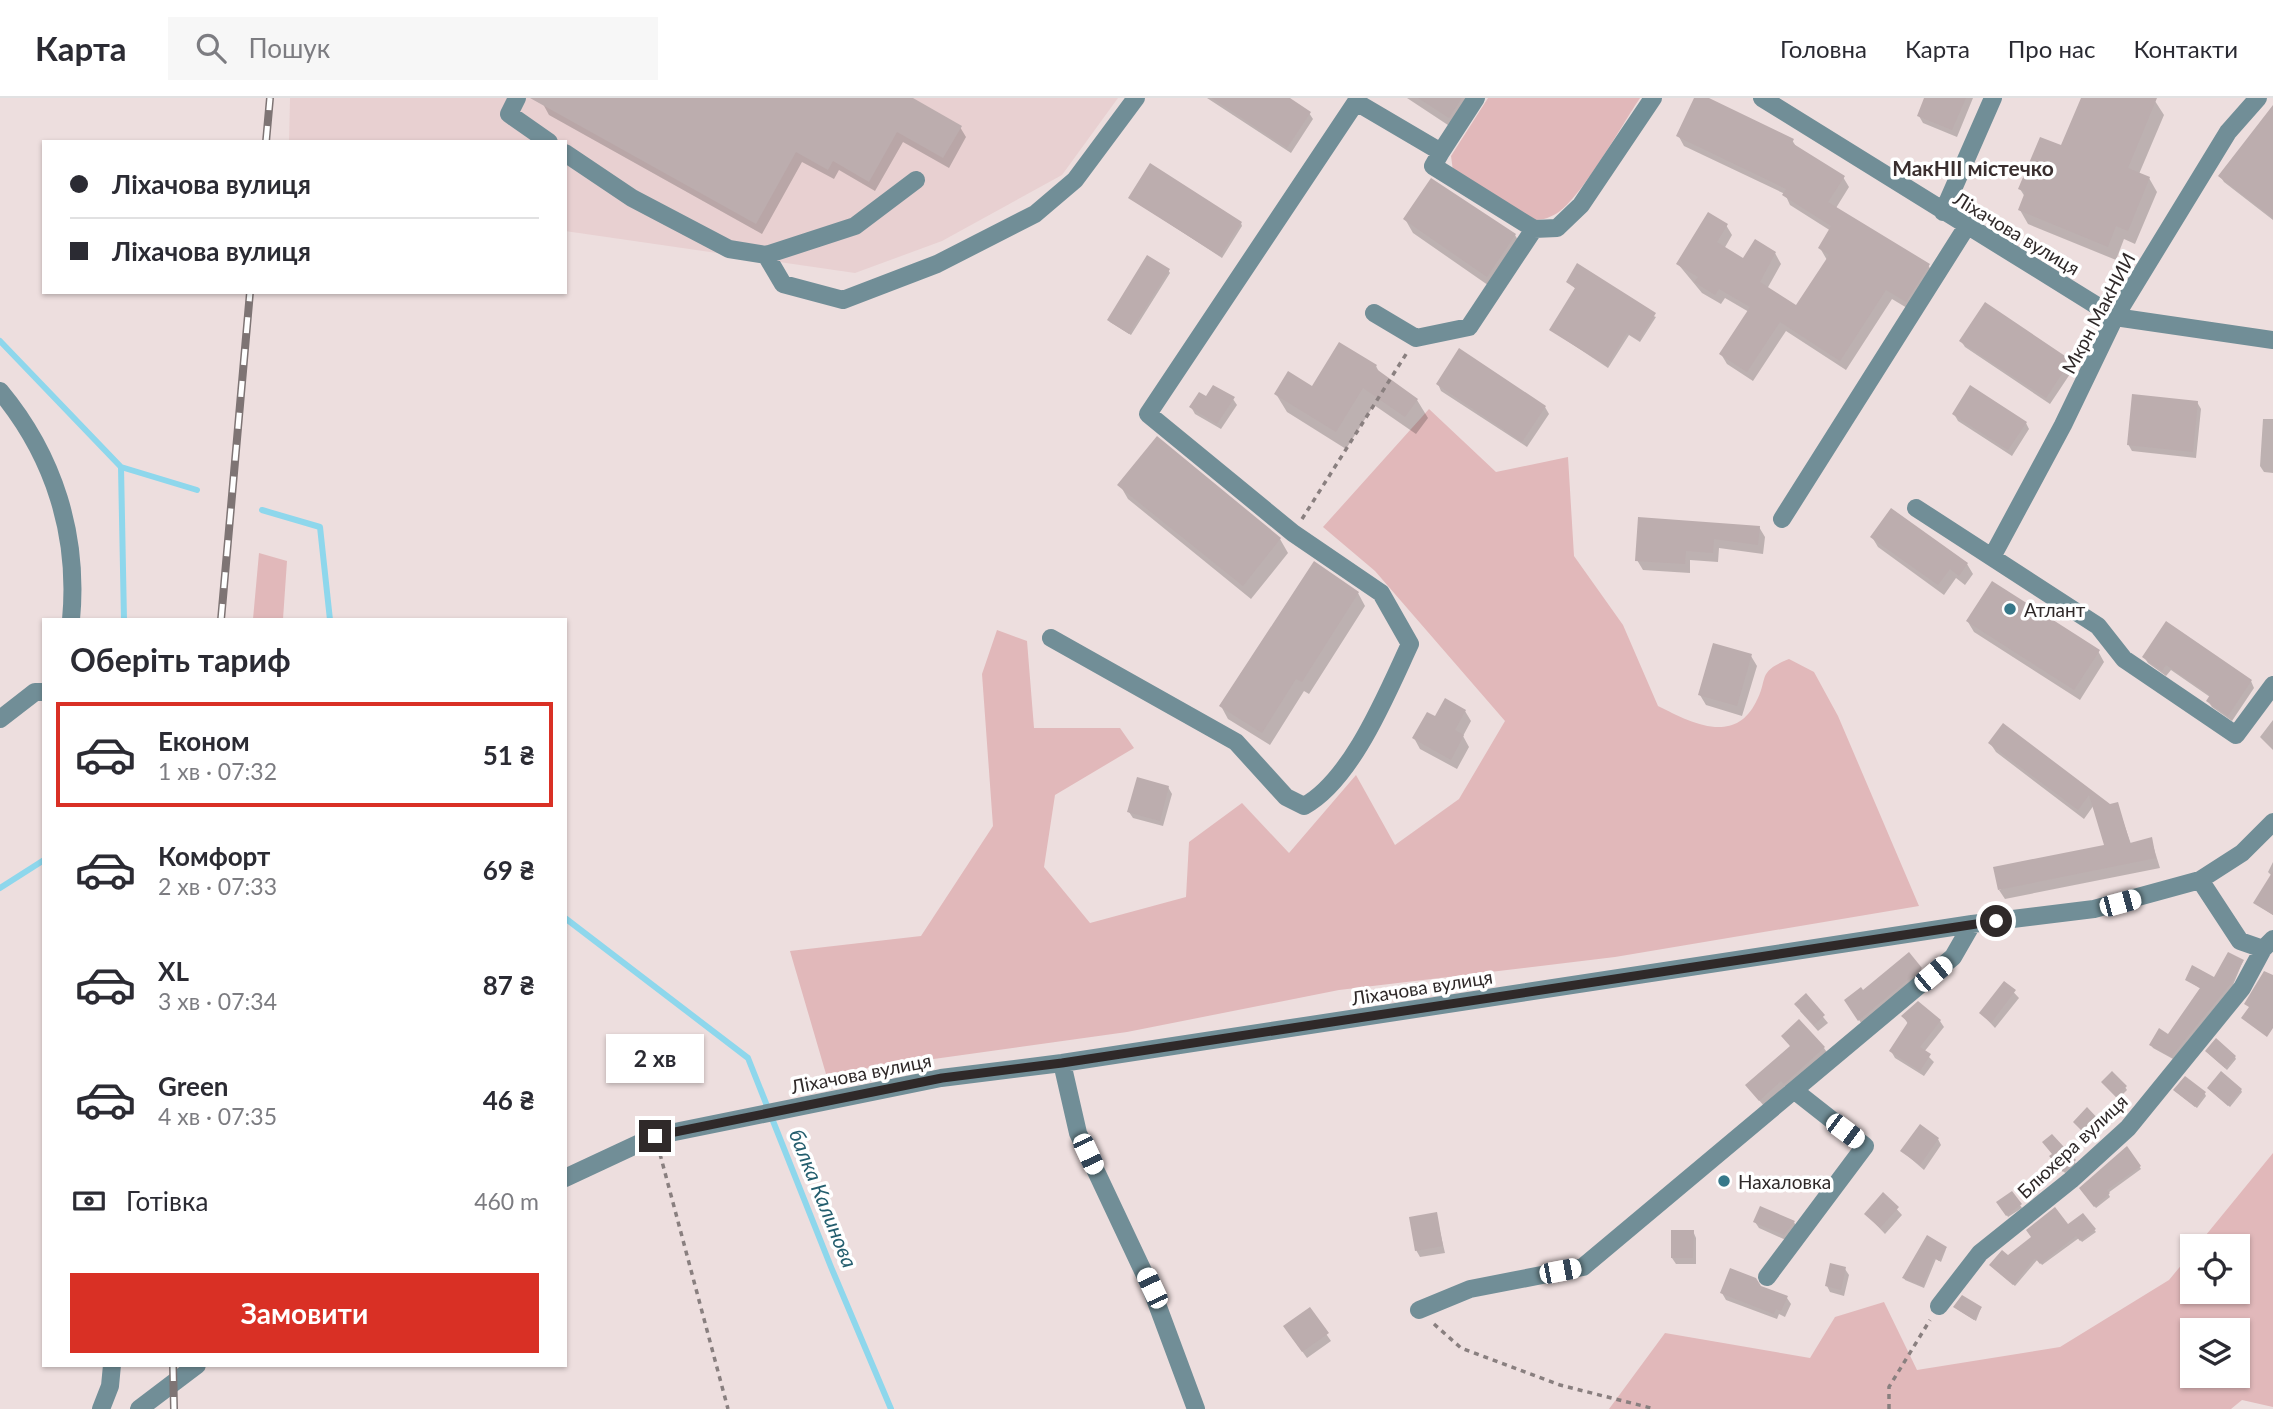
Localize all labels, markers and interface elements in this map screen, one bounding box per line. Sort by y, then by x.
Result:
search box [168,17,658,80]
text: Карта [35,28,126,68]
icon: search [192,29,230,67]
text: Пошук [248,32,330,64]
text: Головна [1780,34,1867,63]
text: Карта [1905,34,1970,63]
text: Про нас [2008,34,2095,63]
text: Контакти [2133,34,2238,63]
district label: МакНІІ містечко [1892,155,2054,180]
text: Ліхачова вулиця [112,168,311,200]
street label: Ліхачова вулиця [1949,186,2084,280]
text: Ліхачова вулиця [112,235,311,267]
street label: Мкрн МакНИИ [2056,249,2140,377]
place label: Атлант [2024,598,2086,621]
marker: Атлант [2002,601,2018,617]
text: Оберіть тариф [70,640,291,679]
icon: car [74,723,137,786]
text: Економ [158,725,250,757]
text: 51 ₴ [483,739,535,771]
text: 1 хв · 07:32 [158,757,277,785]
icon: car [74,838,137,901]
text: Комфорт [158,840,270,872]
text: 69 ₴ [483,854,535,886]
text: 2 хв · 07:33 [158,872,277,900]
car [2097,887,2144,919]
route start [1980,905,2012,937]
car [1911,952,1956,996]
icon: car [74,953,137,1016]
text: XL [158,955,189,987]
street label: Ліхачова вулиця [1349,965,1494,1010]
text: 87 ₴ [483,969,535,1001]
text: 3 хв · 07:34 [158,987,277,1015]
callout: 2 хв [606,1034,704,1084]
text: 2 хв [634,1044,676,1072]
street label: Ліхачова вулиця [788,1048,933,1098]
icon: car [74,1068,137,1131]
text: Green [158,1070,228,1102]
text: 46 ₴ [483,1084,535,1116]
street label: Блюхера вулиця [2012,1089,2132,1203]
text: 4 хв · 07:35 [158,1102,277,1130]
car [1822,1110,1869,1152]
route end [639,1120,671,1152]
water label: балка Калинова [785,1125,863,1271]
car [1070,1131,1107,1177]
place label: Нахаловка [1738,1170,1831,1193]
marker: Нахаловка [1716,1173,1732,1189]
icon: cash [70,1182,108,1220]
text: Готівка [126,1185,208,1217]
text: 460 m [474,1187,539,1215]
map controls [2180,1234,2250,1388]
button: locate [2180,1234,2250,1304]
car [1538,1257,1583,1285]
car [1134,1265,1171,1311]
button: Замовити [70,1273,539,1353]
button: layers [2180,1318,2250,1388]

